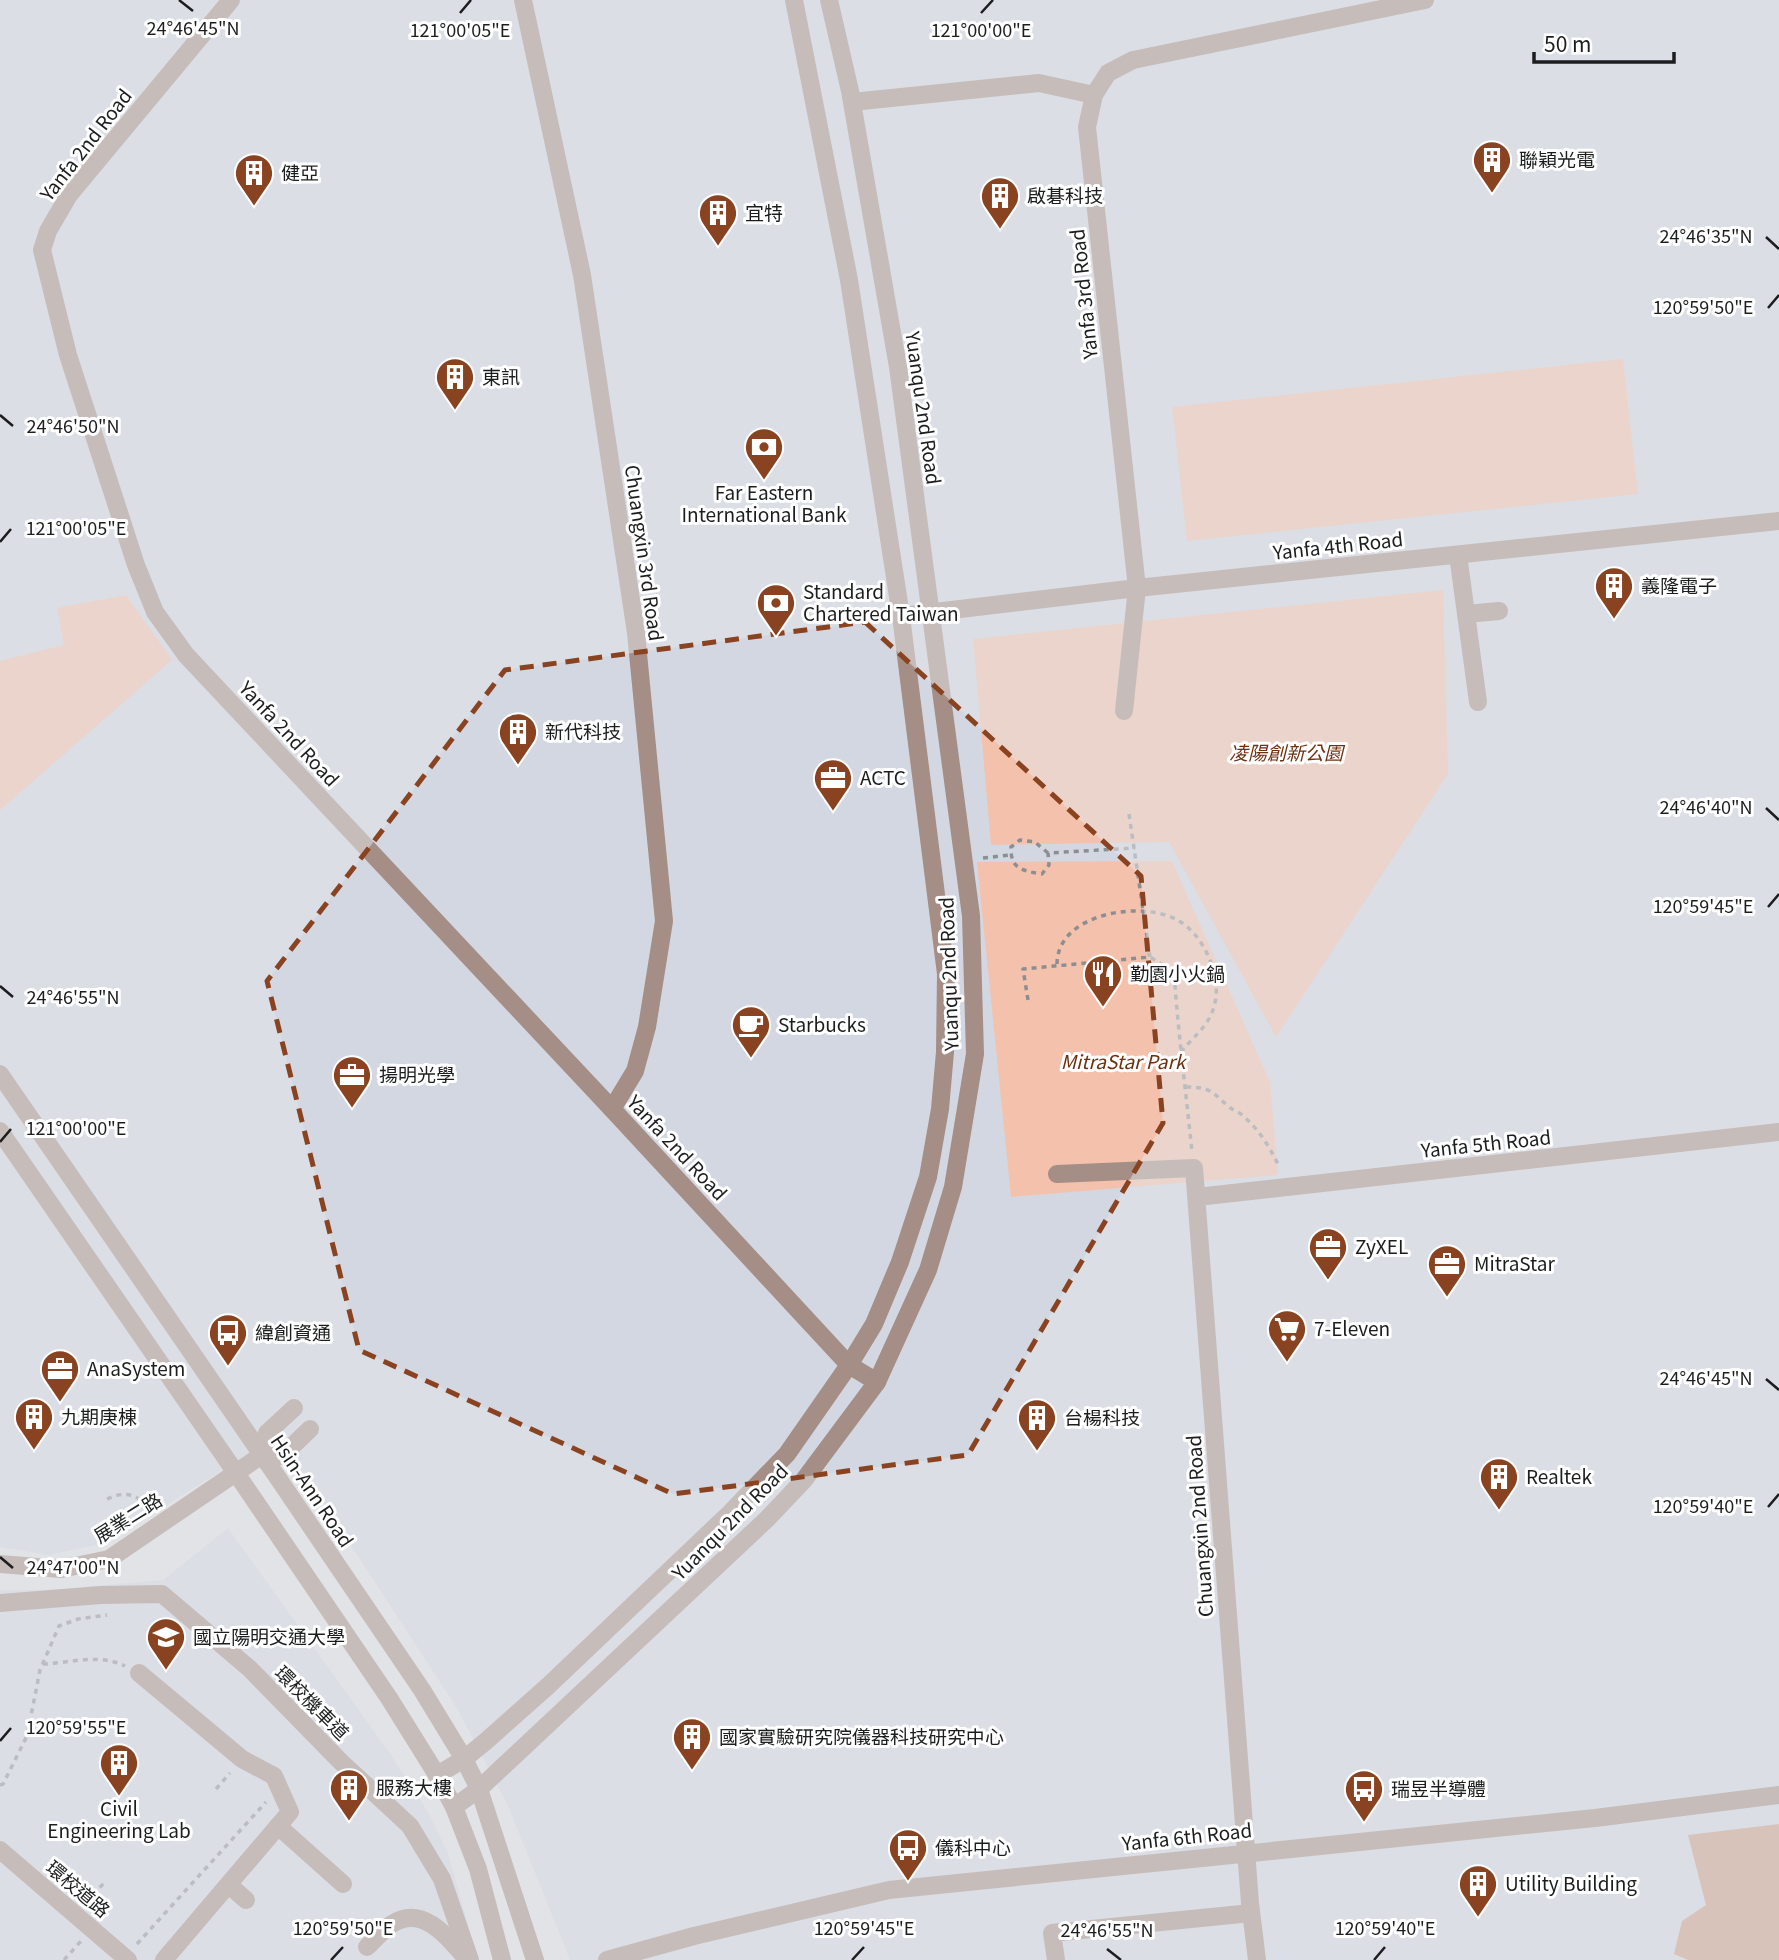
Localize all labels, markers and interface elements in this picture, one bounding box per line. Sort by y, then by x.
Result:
text: 24°46'45"N [146,14,240,40]
text: 121°00'05"E [410,16,510,42]
text: 121°00'00"E [931,16,1031,42]
scale bar [1534,21,1674,65]
text: 50 m [1544,28,1591,58]
street label: Yanfa 2nd Road [32,83,137,206]
building icon: 聯穎光電 [1471,139,1513,194]
place label: 聯穎光電 [1519,145,1595,172]
building icon: 健亞 [233,152,275,207]
place label: 健亞 [281,158,319,185]
building icon: 啟碁科技 [979,175,1021,230]
place label: 啟碁科技 [1027,181,1103,208]
building icon: 宜特 [697,192,739,247]
place label: 宜特 [745,198,783,225]
text: 24°46'35"N [1659,222,1753,248]
street label: Yanfa 3rd Road [1062,228,1103,362]
text: 120°59'50"E [1653,293,1753,319]
street label: Yuanqu 2nd Road [900,329,949,486]
building icon: 東訊 [434,356,476,411]
place label: 東訊 [482,362,520,389]
text: 24°46'50"N [26,412,120,438]
bank icon: Far Eastern International Bank [743,426,785,481]
street label: Chuangxin 3rd Road [620,463,671,643]
place label: Far Eastern International Bank [682,478,847,527]
text: 121°00'05"E [26,514,126,540]
street label: Yanfa 4th Road [1271,524,1404,565]
building icon: 義隆電子 [1593,565,1635,620]
place label: 義隆電子 [1641,571,1717,598]
place label: Standard Chartered Taiwan [803,577,959,626]
bank icon: Standard Chartered Taiwan [755,582,797,637]
street label: Yanfa 2nd Road [233,674,346,792]
building icon: 新代科技 [497,711,539,766]
place label: 新代科技 [545,717,621,744]
park label: 凌陽創新公園 [1229,738,1346,765]
office icon: ACTC [812,757,854,812]
place label: ACTC [860,763,906,790]
text: 24°46'40"N [1659,793,1753,819]
text: 120°59'45"E [1653,892,1753,918]
street label: Yuanqu 2nd Road [931,896,964,1053]
restaurant icon: 勤園小火鍋 [1082,953,1124,1008]
place label: 勤園小火鍋 [1130,959,1225,986]
text: 24°46'55"N [26,983,120,1009]
cafe icon: Starbucks [730,1004,772,1059]
place label: Starbucks [778,1010,866,1037]
park label: MitraStar Park [1061,1047,1188,1074]
office icon: 揚明光學 [331,1054,373,1109]
place label: 揚明光學 [379,1060,455,1087]
street label: Yanfa 2nd Road [621,1088,734,1206]
text: 121°00'00"E [26,1114,126,1140]
street label: Yanfa 5th Road [1419,1122,1552,1163]
office icon: ZyXEL [1307,1226,1349,1281]
place label: ZyXEL [1355,1232,1408,1259]
office icon: MitraStar [1426,1243,1468,1298]
place label: MitraStar [1474,1249,1555,1276]
supermarket icon: 7-Eleven [1266,1308,1308,1363]
bus stop icon: 緯創資通 [207,1312,249,1367]
place label: 7-Eleven [1314,1314,1390,1341]
place label: 緯創資通 [255,1318,331,1345]
office icon: AnaSystem [39,1348,81,1403]
place label: AnaSystem [87,1354,185,1381]
text: 24°46'45"N [1659,1364,1753,1390]
building icon: 九期庚棟 [13,1396,55,1451]
building icon: 台楊科技 [1016,1397,1058,1452]
place label: 九期庚棟 [61,1402,137,1429]
place label: 台楊科技 [1064,1403,1140,1430]
street label: Hsin-Ann Road [266,1428,361,1552]
street label: Chuangxin 2nd Road [1179,1434,1218,1618]
building icon: Realtek [1478,1456,1520,1511]
street label: Yuanqu 2nd Road [664,1457,793,1586]
place label: Realtek [1526,1462,1592,1489]
street label: 展業二路 [88,1485,167,1548]
text: 120°59'40"E [1653,1492,1753,1518]
text: 24°47'00"N [26,1553,120,1579]
school or university icon: 國立陽明交通大學 [145,1616,187,1671]
place label: 國立陽明交通大學 [193,1622,345,1649]
street label: 環校機車道 [270,1659,356,1745]
text: 120°59'55"E [26,1713,126,1739]
building icon: 國家實驗研究院儀器科技研究中心 [671,1716,713,1771]
place label: 國家實驗研究院儀器科技研究中心 [719,1722,1004,1749]
building icon: Civil Engineering Lab [98,1742,140,1797]
building icon: 服務大樓 [328,1767,370,1822]
bus stop icon: 瑞昱半導體 [1343,1768,1385,1823]
place label: 服務大樓 [376,1773,452,1800]
place label: 瑞昱半導體 [1391,1774,1486,1801]
place label: Civil Engineering Lab [47,1794,191,1843]
street label: Yanfa 6th Road [1120,1815,1253,1856]
bus stop icon: 儀科中心 [887,1827,929,1882]
place label: 儀科中心 [935,1833,1011,1860]
street label: 環校道路 [41,1853,117,1923]
building icon: Utility Building [1457,1863,1499,1918]
place label: Utility Building [1505,1869,1637,1896]
text: 120°59'50"E [293,1914,393,1940]
text: 120°59'45"E [814,1914,914,1940]
text: 120°59'40"E [1335,1914,1435,1940]
text: 24°46'55"N [1060,1916,1154,1942]

